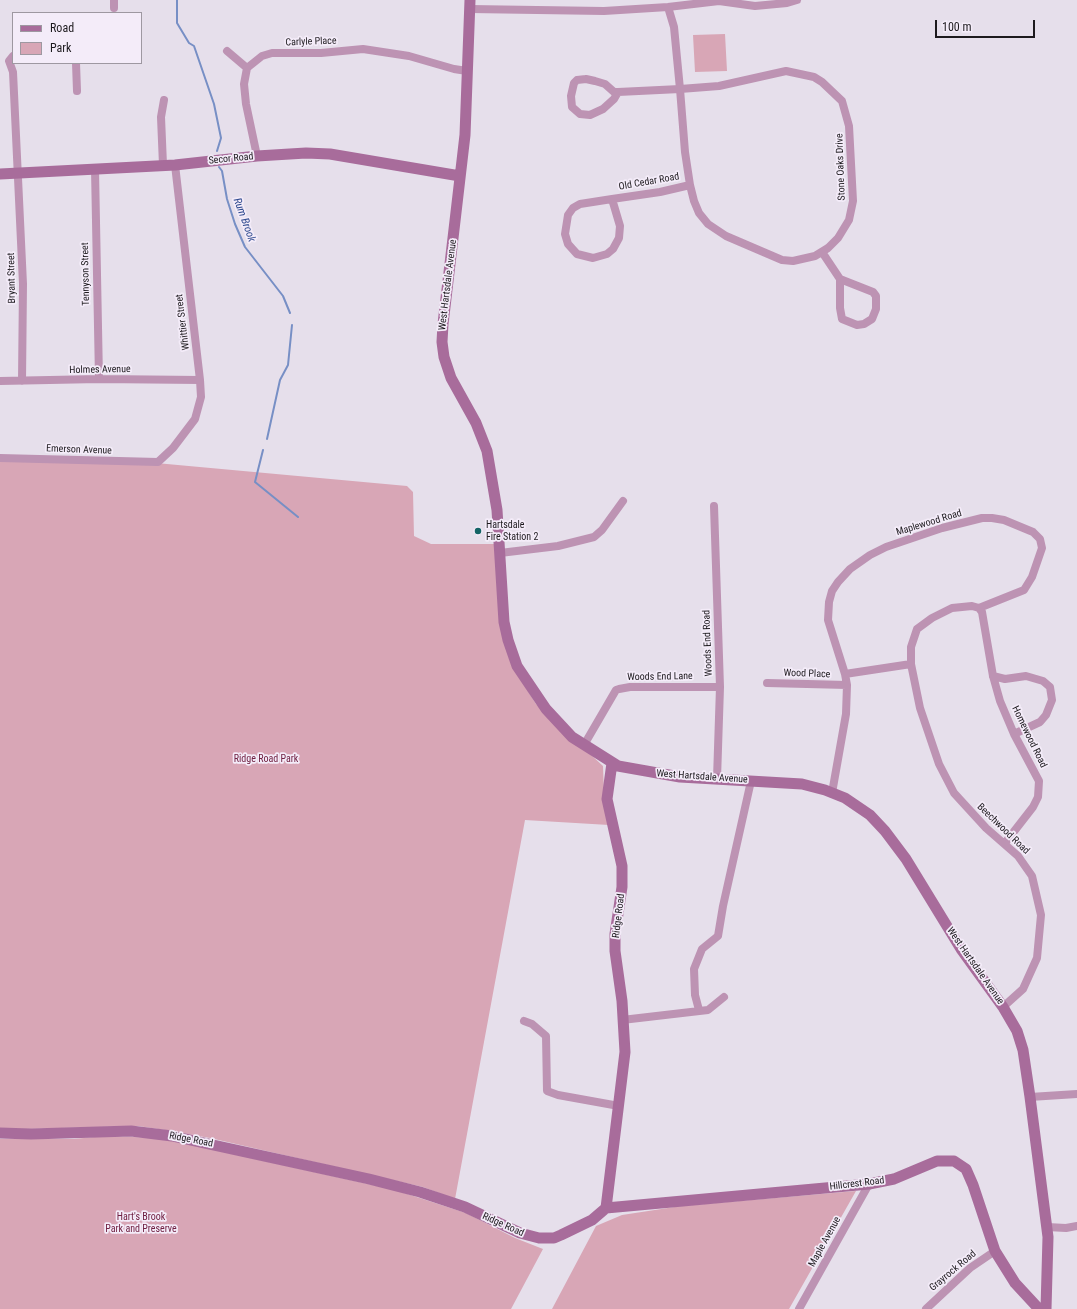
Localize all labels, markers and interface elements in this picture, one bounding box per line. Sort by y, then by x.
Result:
legend [12,12,142,64]
scale bar [937,12,1037,38]
text: 100 m [942,20,972,34]
text: Road [50,21,74,35]
street label: Carlyle Place [285,35,337,49]
text: Park [50,41,71,55]
street label: Stone Oaks Drive [834,133,848,201]
street label: Secor Road [208,151,254,167]
street label: Old Cedar Road [618,171,680,193]
water label: Rum Brook [230,196,258,244]
street label: West Hartsdale Avenue [436,239,460,331]
street label: Tennyson Street [79,242,93,306]
street label: Bryant Street [6,252,18,304]
street label: Whittier Street [174,293,192,351]
street label: Holmes Avenue [69,363,131,377]
street label: Emerson Avenue [46,443,112,457]
street label: Maplewood Road [895,507,963,539]
place label: Hartsdale Fire Station 2 [486,519,538,542]
marker: Hartsdale Fire Station 2 [473,526,483,536]
street label: Woods End Road [701,610,715,676]
street label: Wood Place [783,667,831,681]
street label: Woods End Lane [627,670,693,684]
street label: Homewood Road [1009,704,1049,770]
park label: Ridge Road Park [234,753,298,765]
street label: West Hartsdale Avenue [656,768,748,786]
street label: Beechwood Road [974,801,1032,857]
street label: Ridge Road [610,893,628,939]
street label: West Hartsdale Avenue [944,925,1006,1007]
street label: Ridge Road [168,1130,214,1150]
street label: Hillcrest Road [829,1175,885,1193]
street label: Ridge Road [480,1210,526,1240]
park label: Hart's Brook Park and Preserve [105,1211,177,1234]
street label: Maple Avenue [806,1215,844,1269]
street label: Grayrock Road [927,1248,979,1294]

